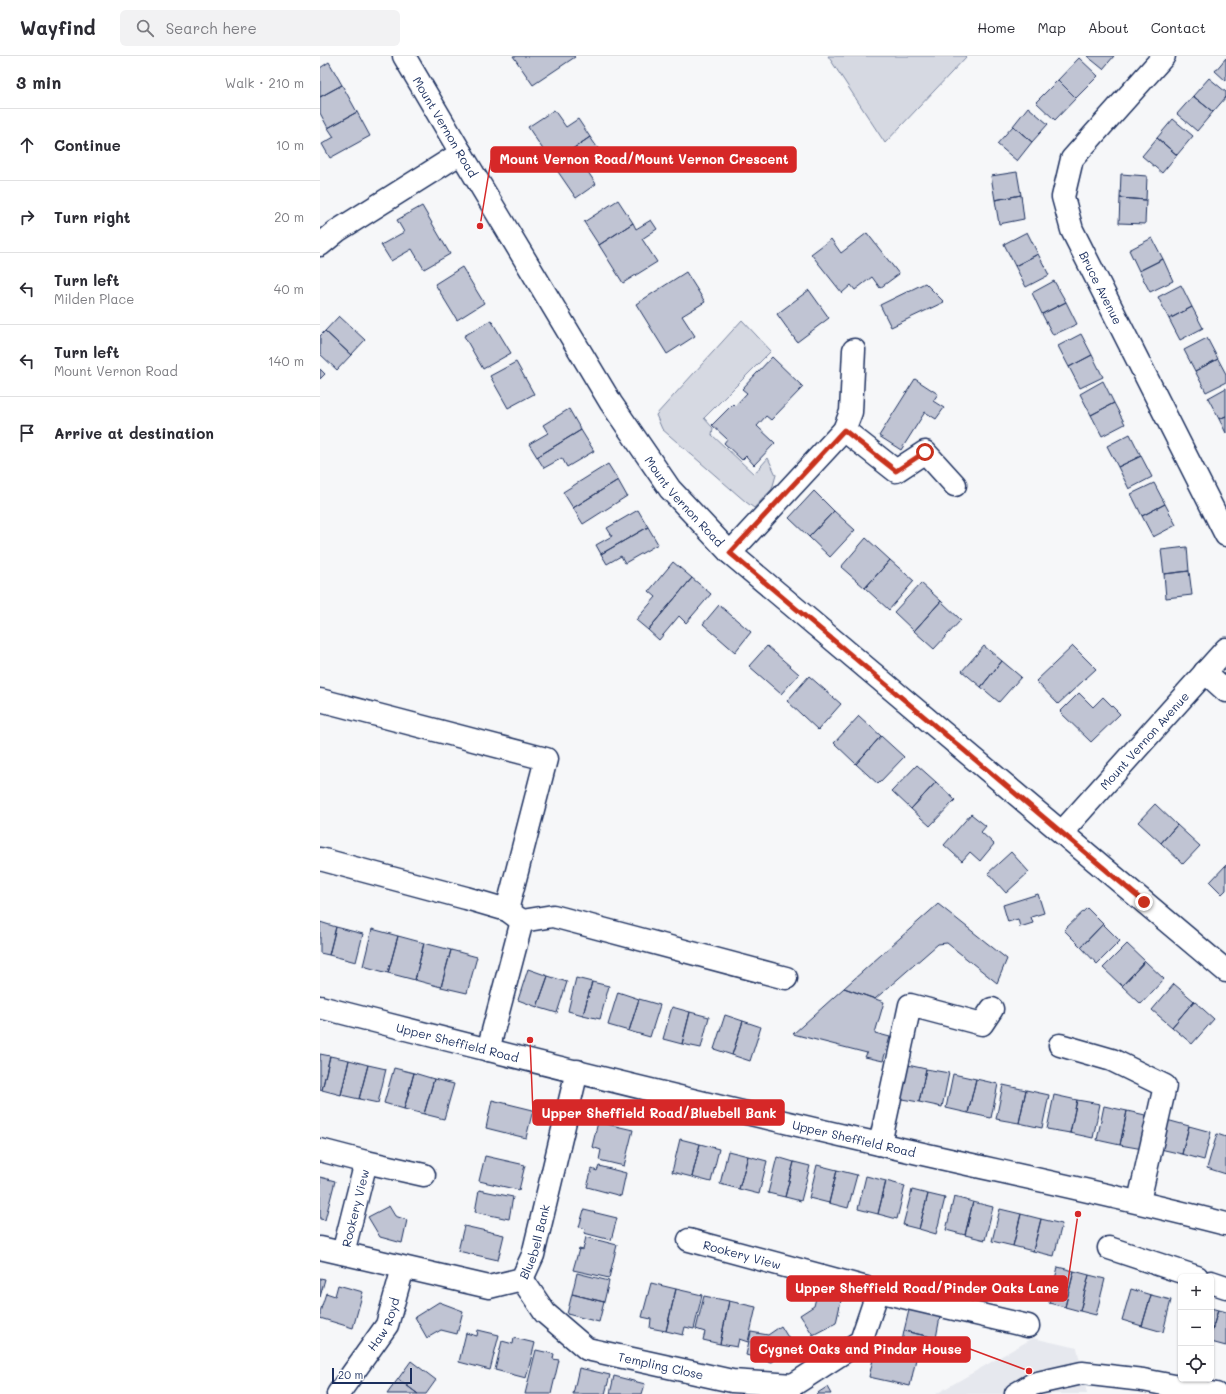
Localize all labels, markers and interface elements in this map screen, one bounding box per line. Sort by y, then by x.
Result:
search box [120,10,400,46]
text: Wayfind [20,15,96,40]
icon: search [134,17,156,39]
text: Search here [166,18,257,38]
text: Home [977,18,1015,37]
text: Map [1037,18,1066,37]
text: About [1088,18,1129,37]
text: Contact [1151,18,1206,37]
text: 3 min [16,71,61,93]
street label: Mount Vernon Road [410,73,482,180]
text: Walk · 210 m [225,74,304,91]
icon: ahead [16,134,38,156]
text: Continue [54,135,121,155]
text: 10 m [276,136,304,153]
callout: Mount Vernon Road/Mount Vernon Crescent [491,147,796,172]
text: Mount Vernon Road/Mount Vernon Crescent [500,150,789,167]
icon: right [16,206,38,228]
text: Turn right [54,207,131,227]
text: 20 m [274,208,304,225]
street label: Bruce Avenue [1076,248,1126,327]
text: Turn left [54,270,119,290]
icon: left [16,278,38,300]
text: 40 m [274,280,304,297]
text: Milden Place [54,290,134,307]
text: Turn left [54,342,119,362]
icon: left [16,350,38,372]
text: 140 m [268,352,304,369]
text: Mount Vernon Road [54,362,178,379]
icon: arrive [16,422,38,444]
text: Arrive at destination [54,423,214,443]
route start [916,443,934,461]
street label: Mount Vernon Road [642,453,728,550]
street label: Mount Vernon Avenue [1096,688,1192,793]
route end [1135,893,1153,911]
street label: Upper Sheffield Road [395,1019,521,1065]
callout: Upper Sheffield Road/Bluebell Bank [533,1100,784,1125]
text: Upper Sheffield Road/Bluebell Bank [542,1104,776,1121]
street label: Upper Sheffield Road [791,1116,918,1160]
street label: Rookery View [338,1167,372,1249]
street label: Bluebell Bank [515,1203,553,1282]
street label: Rookery View [701,1236,783,1272]
map controls [1178,1274,1214,1382]
button: + [1178,1274,1214,1310]
callout: Upper Sheffield Road/Pinder Oaks Lane [787,1276,1067,1301]
text: Upper Sheffield Road/Pinder Oaks Lane [795,1279,1059,1296]
street label: Haw Royd [363,1295,402,1354]
button: − [1178,1310,1214,1346]
callout: Cygnet Oaks and Pindar House [751,1337,970,1362]
text: Cygnet Oaks and Pindar House [758,1340,962,1358]
button: locate [1178,1346,1214,1382]
street label: Templing Close [617,1348,705,1383]
scale bar [332,1366,412,1385]
text: 20 m [338,1367,363,1382]

